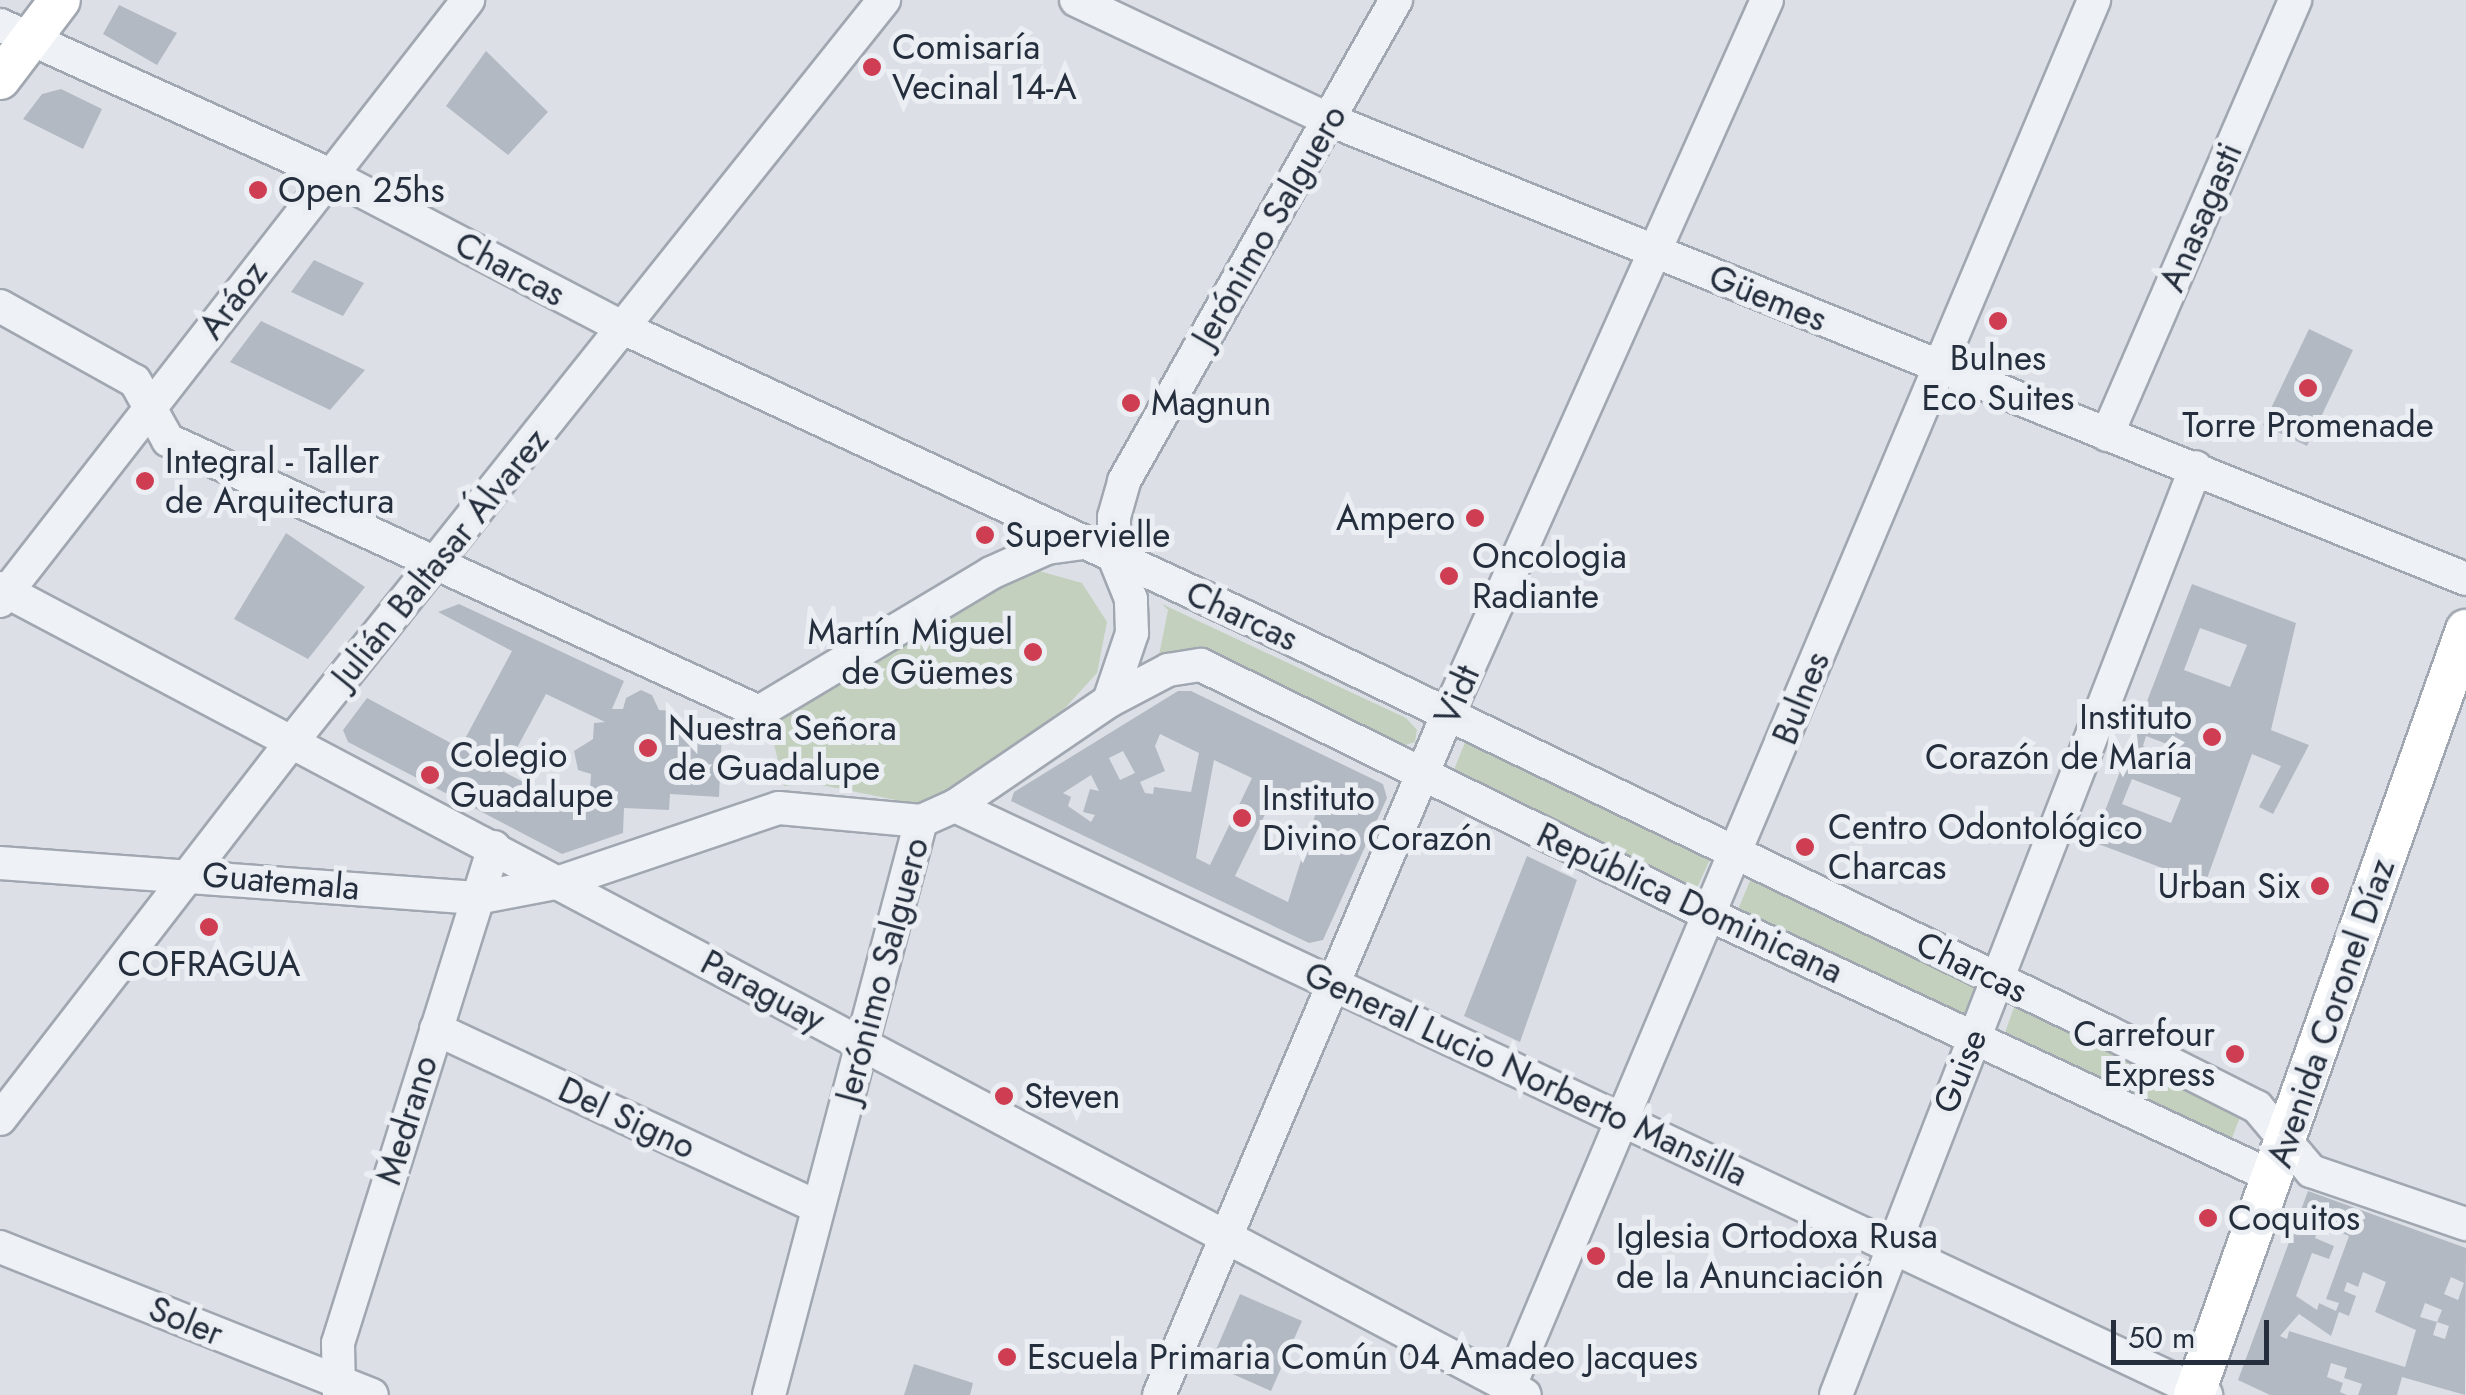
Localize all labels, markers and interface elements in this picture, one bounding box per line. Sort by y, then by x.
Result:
place label: Comisaría Vecinal 14-A [892,26,1077,108]
marker: Comisaría Vecinal 14-A [861,56,883,78]
street label: Jerónimo Salguero [1183,98,1355,354]
street label: Anasagasti [2151,136,2251,298]
place label: Open 25hs [278,169,445,211]
marker: Open 25hs [247,179,269,201]
street label: Charcas [448,223,572,315]
street label: Aráoz [190,253,276,347]
street label: Güemes [1703,255,1833,341]
marker: Bulnes Eco Suites [1987,310,2009,332]
place label: Bulnes Eco Suites [1922,337,2074,419]
marker: Torre Promenade [2297,377,2319,399]
place label: Magnun [1151,382,1271,424]
marker: Magnun [1120,392,1142,414]
place label: Torre Promenade [2182,404,2434,446]
street label: Julián Baltasar Álvarez [323,420,557,696]
place label: Integral - Taller de Arquitectura [165,440,394,522]
marker: Integral - Taller de Arquitectura [134,470,156,492]
place label: Ampero [1336,497,1455,539]
marker: Ampero [1464,507,1486,529]
place label: Supervielle [1005,514,1170,556]
marker: Supervielle [974,524,996,546]
place label: Oncologia Radiante [1472,535,1627,617]
marker: Oncologia Radiante [1436,563,1462,589]
street label: Charcas [1180,572,1304,660]
place label: Martín Miguel de Güemes [808,611,1013,693]
marker: Martín Miguel de Güemes [1022,641,1044,663]
street label: Bulnes [1763,645,1839,751]
street label: Vidt [1426,659,1488,731]
place label: Instituto Corazón de María [1925,696,2192,778]
place label: Nuestra Señora de Guadalupe [668,707,897,789]
marker: Instituto Corazón de María [2201,726,2223,748]
place label: Colegio Guadalupe [450,734,614,816]
marker: Nuestra Señora de Guadalupe [637,737,659,759]
marker: Colegio Guadalupe [419,764,441,786]
place label: Instituto Divino Corazón [1262,777,1492,859]
place label: Centro Odontológico Charcas [1828,806,2143,888]
marker: Instituto Divino Corazón [1231,807,1253,829]
street label: República Dominicana [1530,814,1850,992]
street label: Jerónimo Salguero [826,833,938,1107]
marker: Centro Odontológico Charcas [1792,834,1818,860]
street label: Guatemala [201,853,361,909]
street label: Avenida Coronel Díaz [2258,853,2404,1173]
place label: Urban Six [2157,865,2300,907]
marker: Urban Six [2309,875,2331,897]
marker: COFRAGUA [198,916,220,938]
street label: Charcas [1910,922,2034,1012]
street label: Paraguay [694,941,832,1041]
place label: COFRAGUA [118,943,300,985]
street label: General Lucio Norberto Mansilla [1298,953,1754,1195]
place label: Carrefour Express [2073,1013,2215,1095]
street label: Guise [1924,1023,1996,1119]
marker: Carrefour Express [2224,1043,2246,1065]
street label: Medrano [368,1050,446,1190]
street label: Del Signo [552,1068,702,1168]
place label: Steven [1024,1075,1120,1117]
marker: Steven [993,1085,1015,1107]
place label: Coquitos [2228,1197,2360,1239]
marker: Coquitos [2197,1207,2219,1229]
place label: Iglesia Ortodoxa Rusa de la Anunciación [1616,1215,1938,1297]
marker: Iglesia Ortodoxa Rusa de la Anunciación [1585,1245,1607,1267]
street label: Soler [143,1287,229,1355]
scale bar [2116,1300,2274,1362]
text: 50 m [2128,1316,2195,1359]
place label: Escuela Primaria Común 04 Amadeo Jacques [1027,1336,1698,1378]
marker: Escuela Primaria Común 04 Amadeo Jacques [996,1346,1018,1368]

